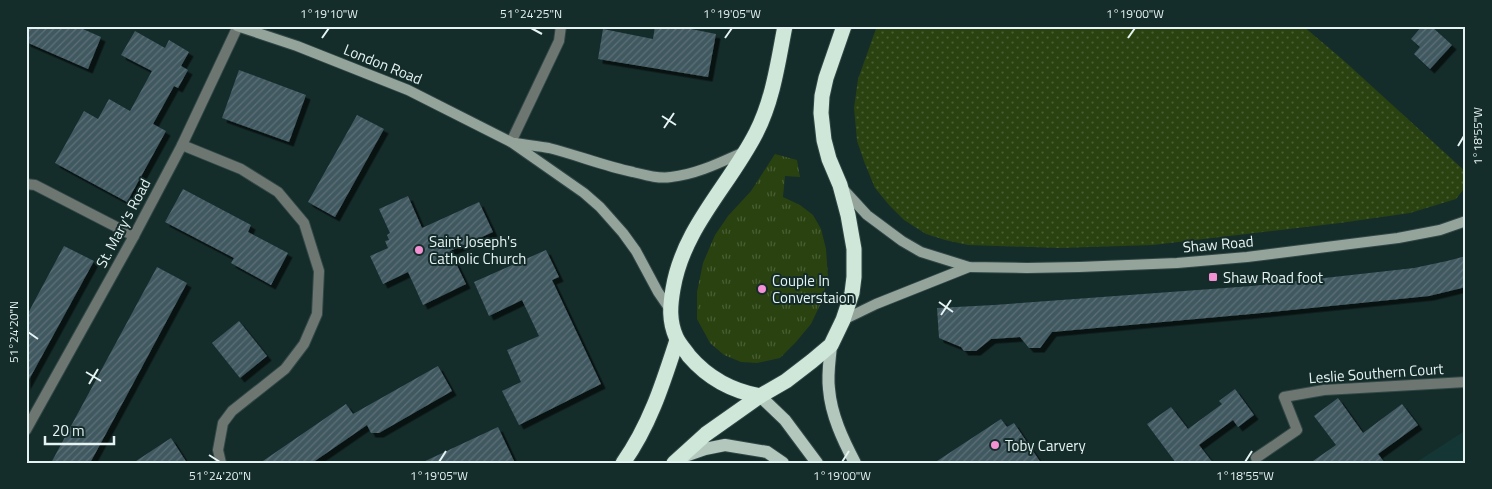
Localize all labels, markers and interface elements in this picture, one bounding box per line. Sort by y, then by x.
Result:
text: 1°19'10"W [300,4,358,23]
text: 51°24'25"N [500,4,562,23]
text: 1°19'05"W [703,4,761,23]
text: 1°19'00"W [1106,4,1164,23]
street label: London Road [340,38,426,90]
text: 1°18'55"W [1468,107,1487,165]
street label: St. Mary's Road [90,174,156,272]
street label: Shaw Road [1182,229,1254,259]
place label: Saint Joseph's Catholic Church [429,230,526,270]
marker: Saint Joseph's Catholic Church [413,244,425,256]
place label: Shaw Road foot [1223,266,1324,289]
place label: Couple In Converstaion [772,269,855,309]
marker: Shaw Road foot [1207,271,1219,283]
marker: Couple In Converstaion [756,283,768,295]
text: 51°24'20"N [4,301,23,363]
street label: Leslie Southern Court [1308,357,1445,389]
scale bar [45,414,114,446]
text: 20 m [52,419,85,442]
place label: Toby Carvery [1005,434,1086,457]
marker: Toby Carvery [989,439,1001,451]
text: 51°24'20"N [189,466,251,485]
text: 1°19'05"W [410,466,468,485]
text: 1°19'00"W [813,466,871,485]
text: 1°18'55"W [1216,466,1274,485]

